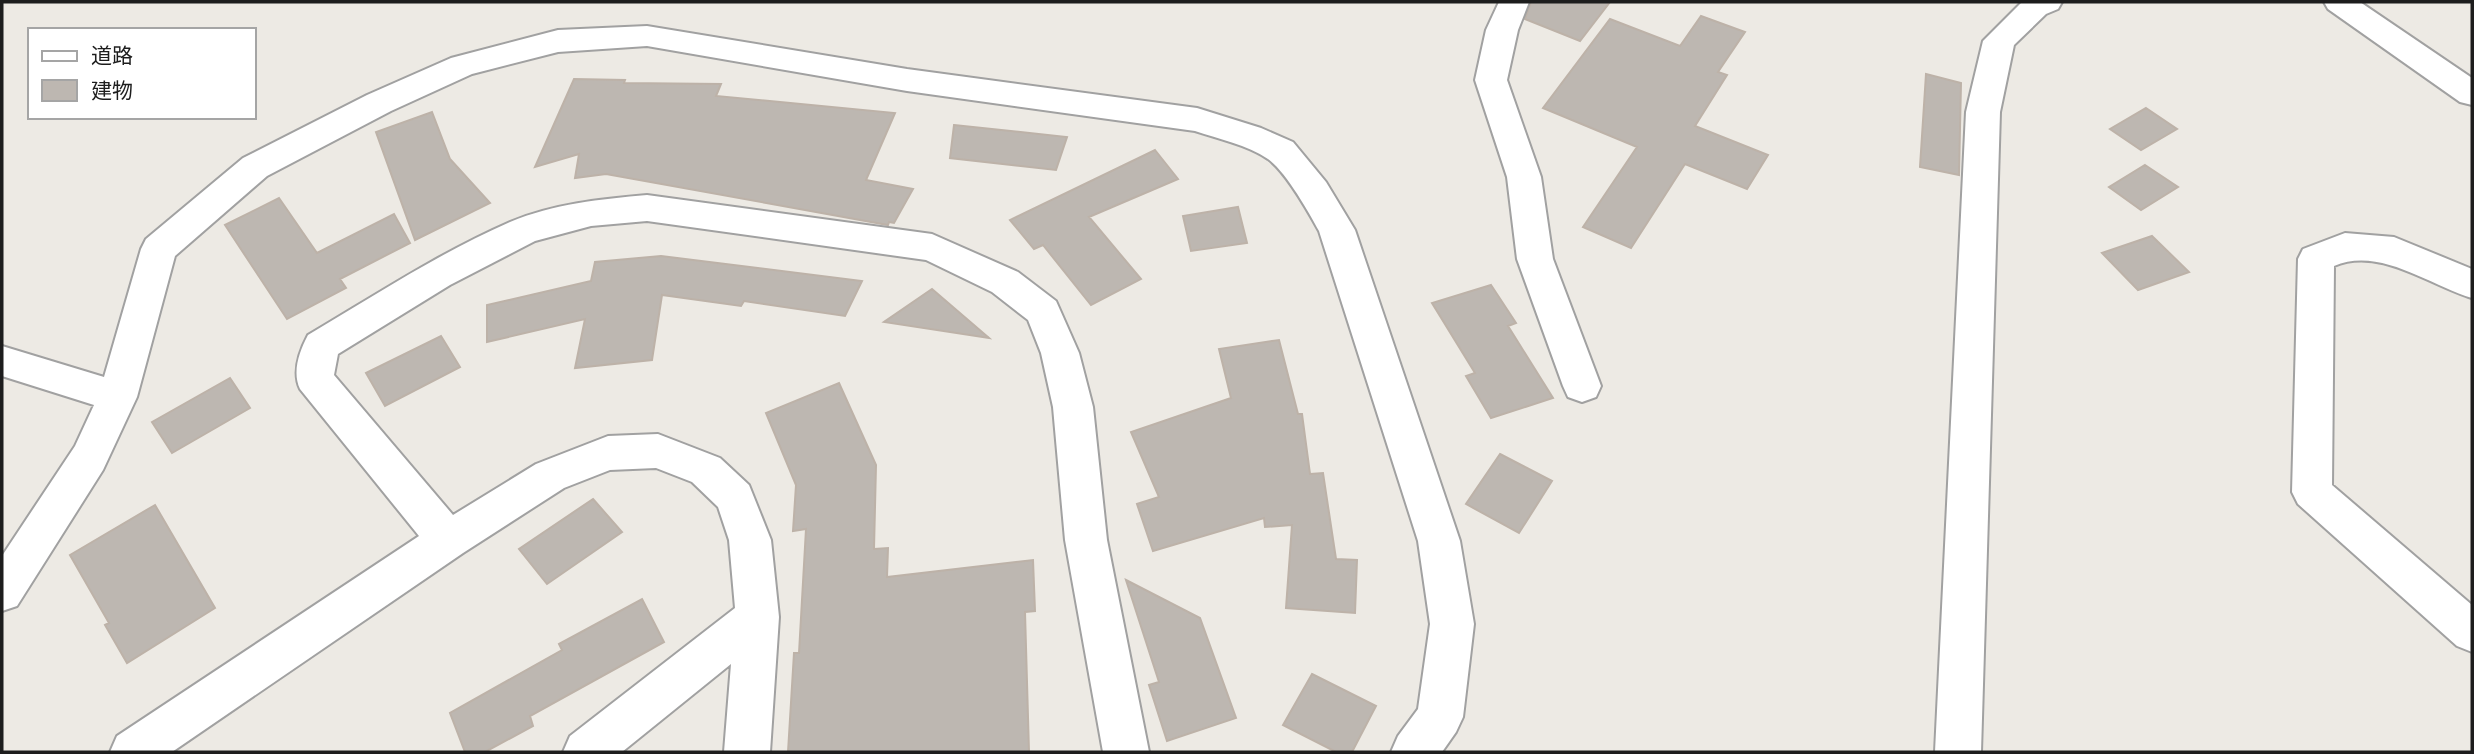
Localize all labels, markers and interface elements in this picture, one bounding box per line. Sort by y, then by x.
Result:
legend [28,28,256,119]
text: 道路 [91,41,133,69]
text: 建物 [91,76,133,104]

